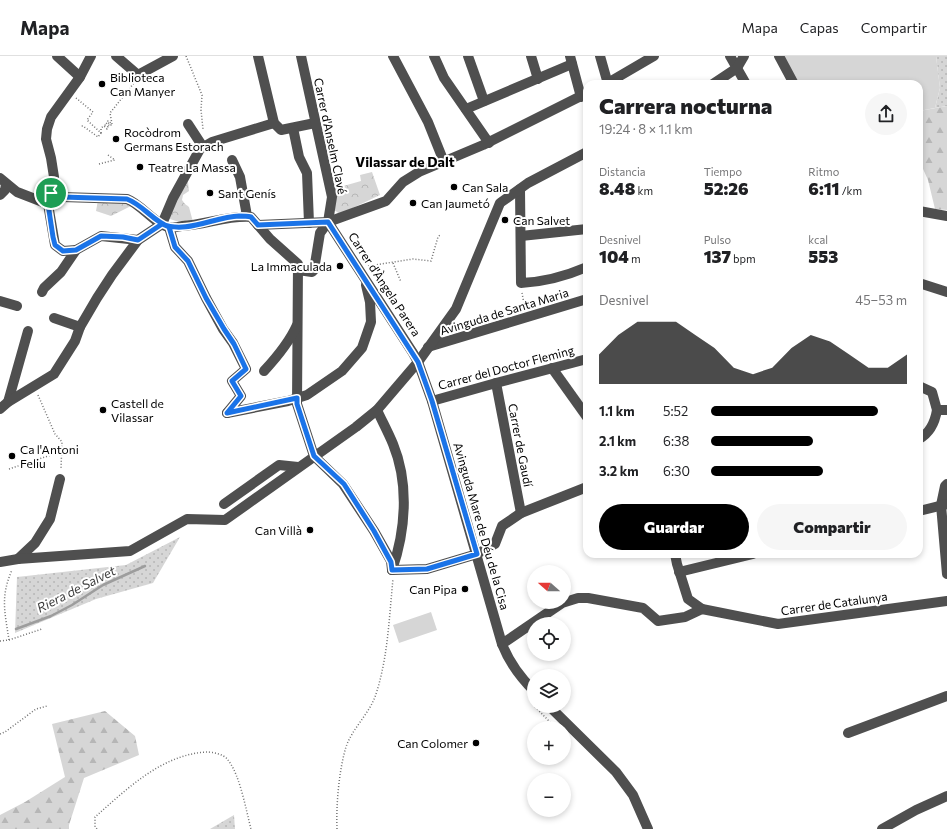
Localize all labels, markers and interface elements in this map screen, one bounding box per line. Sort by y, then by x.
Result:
text: Mapa [20,16,69,39]
text: Mapa [742,19,778,36]
text: Capas [800,19,839,36]
text: Compartir [861,19,927,36]
place label: Biblioteca Can Manyer [110,70,175,98]
street label: Carrer d'Anselm Clavé [312,77,350,195]
marker: Biblioteca Can Manyer [97,79,107,89]
text: Carrera nocturna [599,92,772,119]
button: share [865,93,907,135]
text: 19:24 · 8 × 1.1 km [599,121,693,137]
place label: Rocòdrom Germans Estorach [124,125,224,153]
marker: Rocòdrom Germans Estorach [111,134,121,144]
district label: Vilassar de Dalt [355,153,455,170]
place label: Teatre La Massa [148,160,236,174]
marker: Teatre La Massa [135,162,145,172]
text: Distancia [599,165,646,178]
text: Tiempo [704,165,742,178]
text: Ritmo [808,165,839,178]
pin [34,176,68,210]
text: 8.48 [599,178,635,199]
text: 52:26 [704,178,749,199]
text: 6:11 [808,178,840,199]
place label: Can Sala [462,180,508,194]
icon: arrive [40,182,62,204]
marker: Can Sala [449,182,459,192]
text: km [635,184,653,197]
text: /km [840,184,862,197]
place label: Sant Genís [218,186,276,200]
marker: Sant Genís [205,188,215,198]
place label: Can Jaumetó [421,196,490,211]
marker: Can Jaumetó [408,198,418,208]
place label: Can Salvet [513,213,570,227]
marker: Can Salvet [500,215,510,225]
street label: Carrer d'Àngela Parera [346,229,424,339]
text: Desnivel [599,233,641,246]
text: Pulso [704,233,731,246]
text: kcal [808,233,828,246]
text: 104 [599,246,629,267]
text: 137 [704,246,731,267]
text: 553 [808,246,838,267]
text: m [629,252,641,265]
text: bpm [731,252,756,265]
place label: La Immaculada [251,259,332,273]
marker: La Immaculada [335,261,345,271]
street label: Avinguda de Santa Maria [438,285,570,337]
text: Desnivel [599,292,649,308]
text: 45–53 m [855,292,907,308]
street label: Carrer del Doctor Fleming [437,342,576,392]
place label: Castell de Vilassar [111,396,164,424]
street label: Carrer de Gaudí [506,402,536,489]
text: 1.1 km [599,403,635,419]
text: 5:52 [663,403,688,419]
marker: Castell de Vilassar [98,405,108,415]
text: 2.1 km [599,433,636,449]
text: 6:38 [663,433,689,449]
street label: Avinguda Mare de Déu de la Cisa [451,441,513,611]
place label: Ca l'Antoni Feliu [20,442,79,470]
marker: Ca l'Antoni Feliu [7,451,17,461]
text: 3.2 km [599,463,639,479]
text: 6:30 [663,463,690,479]
button: Guardar [599,504,749,550]
button: Compartir [757,504,907,550]
place label: Can Villà [255,523,302,537]
marker: Can Villà [305,525,315,535]
water label: Riera de Salvet [34,562,119,616]
north arrow [527,565,571,609]
map controls [527,565,571,817]
place label: Can Pipa [409,582,457,596]
marker: Can Pipa [460,584,470,594]
street label: Carrer de Catalunya [780,589,888,617]
button: locate [527,617,571,661]
button: layers [527,669,571,713]
button: + [527,721,571,765]
place label: Can Colomer [397,736,468,750]
marker: Can Colomer [471,738,481,748]
button: − [527,773,571,817]

